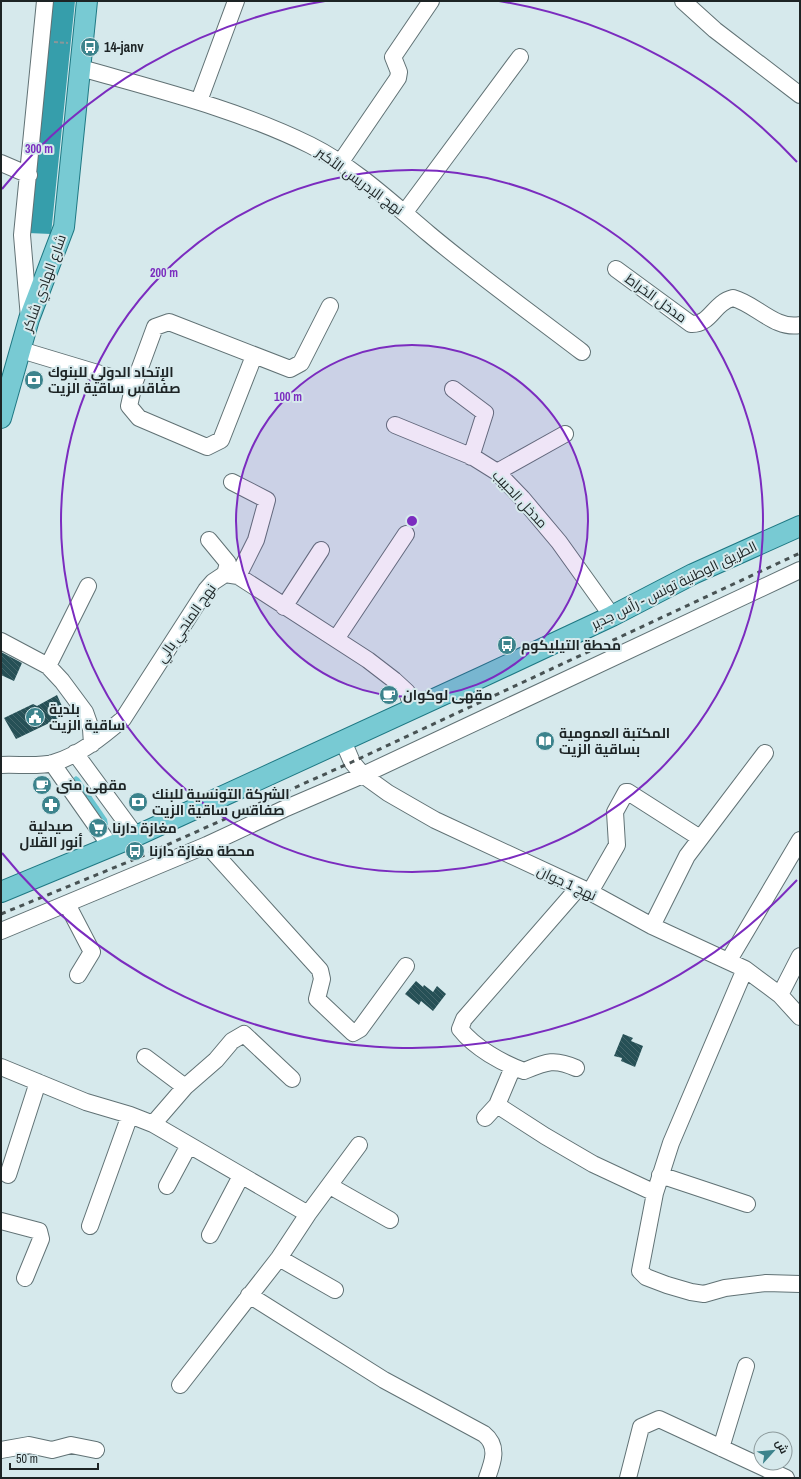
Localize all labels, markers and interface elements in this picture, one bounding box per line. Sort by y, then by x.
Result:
bus stop icon: 14-janv [79,36,101,58]
place label: 14-janv [104,38,144,56]
text: 300 m [25,141,53,157]
street label: نهج الإدريس الأكبر [312,143,407,219]
street label: شارع الهادي شاكر [18,232,73,336]
text: 200 m [150,265,178,281]
street label: مدخل الخراط [622,270,690,326]
place label: الإتحاد الدولي للبنوك صفاقس ساقية الزيت [48,363,181,397]
bank icon: الإتحاد الدولي للبنوك صفاقس ساقية الزيت [23,369,45,391]
text: 100 m [274,389,302,405]
street label: مدخل الحبيب [489,466,551,532]
centre of rings [405,514,419,528]
street label: الطريق الوطنية تونس - رأس جدير [587,537,760,634]
street label: نهج المنجي بالي [152,580,222,668]
bus stop icon: محطة التيليكوم [496,634,518,656]
place label: محطة التيليكوم [521,636,621,655]
cafe icon: مقهى لوكوان [378,684,400,706]
place label: مقهى لوكوان [403,686,493,704]
place label: بلدية ساقية الزيت [49,700,125,734]
public building icon: بلدية ساقية الزيت [24,706,46,728]
place label: المكتبة العمومية بساقية الزيت [559,724,670,758]
library icon: المكتبة العمومية بساقية الزيت [534,730,556,752]
cafe icon: مقهى منى [31,774,53,796]
place label: مقهى منى [56,776,127,794]
place label: الشركة التونسية للبنك صفاقس ساقية الزيت [152,785,290,819]
bank icon: الشركة التونسية للبنك صفاقس ساقية الزيت [127,791,149,813]
pharmacy icon: صيدلية أنور القلال [40,794,62,816]
place label: صيدلية أنور القلال [19,817,83,851]
supermarket icon: مغازة دارنا [87,817,109,839]
place label: مغازة دارنا [112,819,177,837]
bus stop icon: محطة مغازة دارنا [124,840,146,862]
place label: محطة مغازة دارنا [149,842,255,860]
street label: نهج 1 جوان [534,861,600,905]
north arrow [753,1431,793,1471]
text: ش [772,1437,791,1456]
scale bar [10,1445,98,1471]
text: 50 m [16,1451,38,1467]

